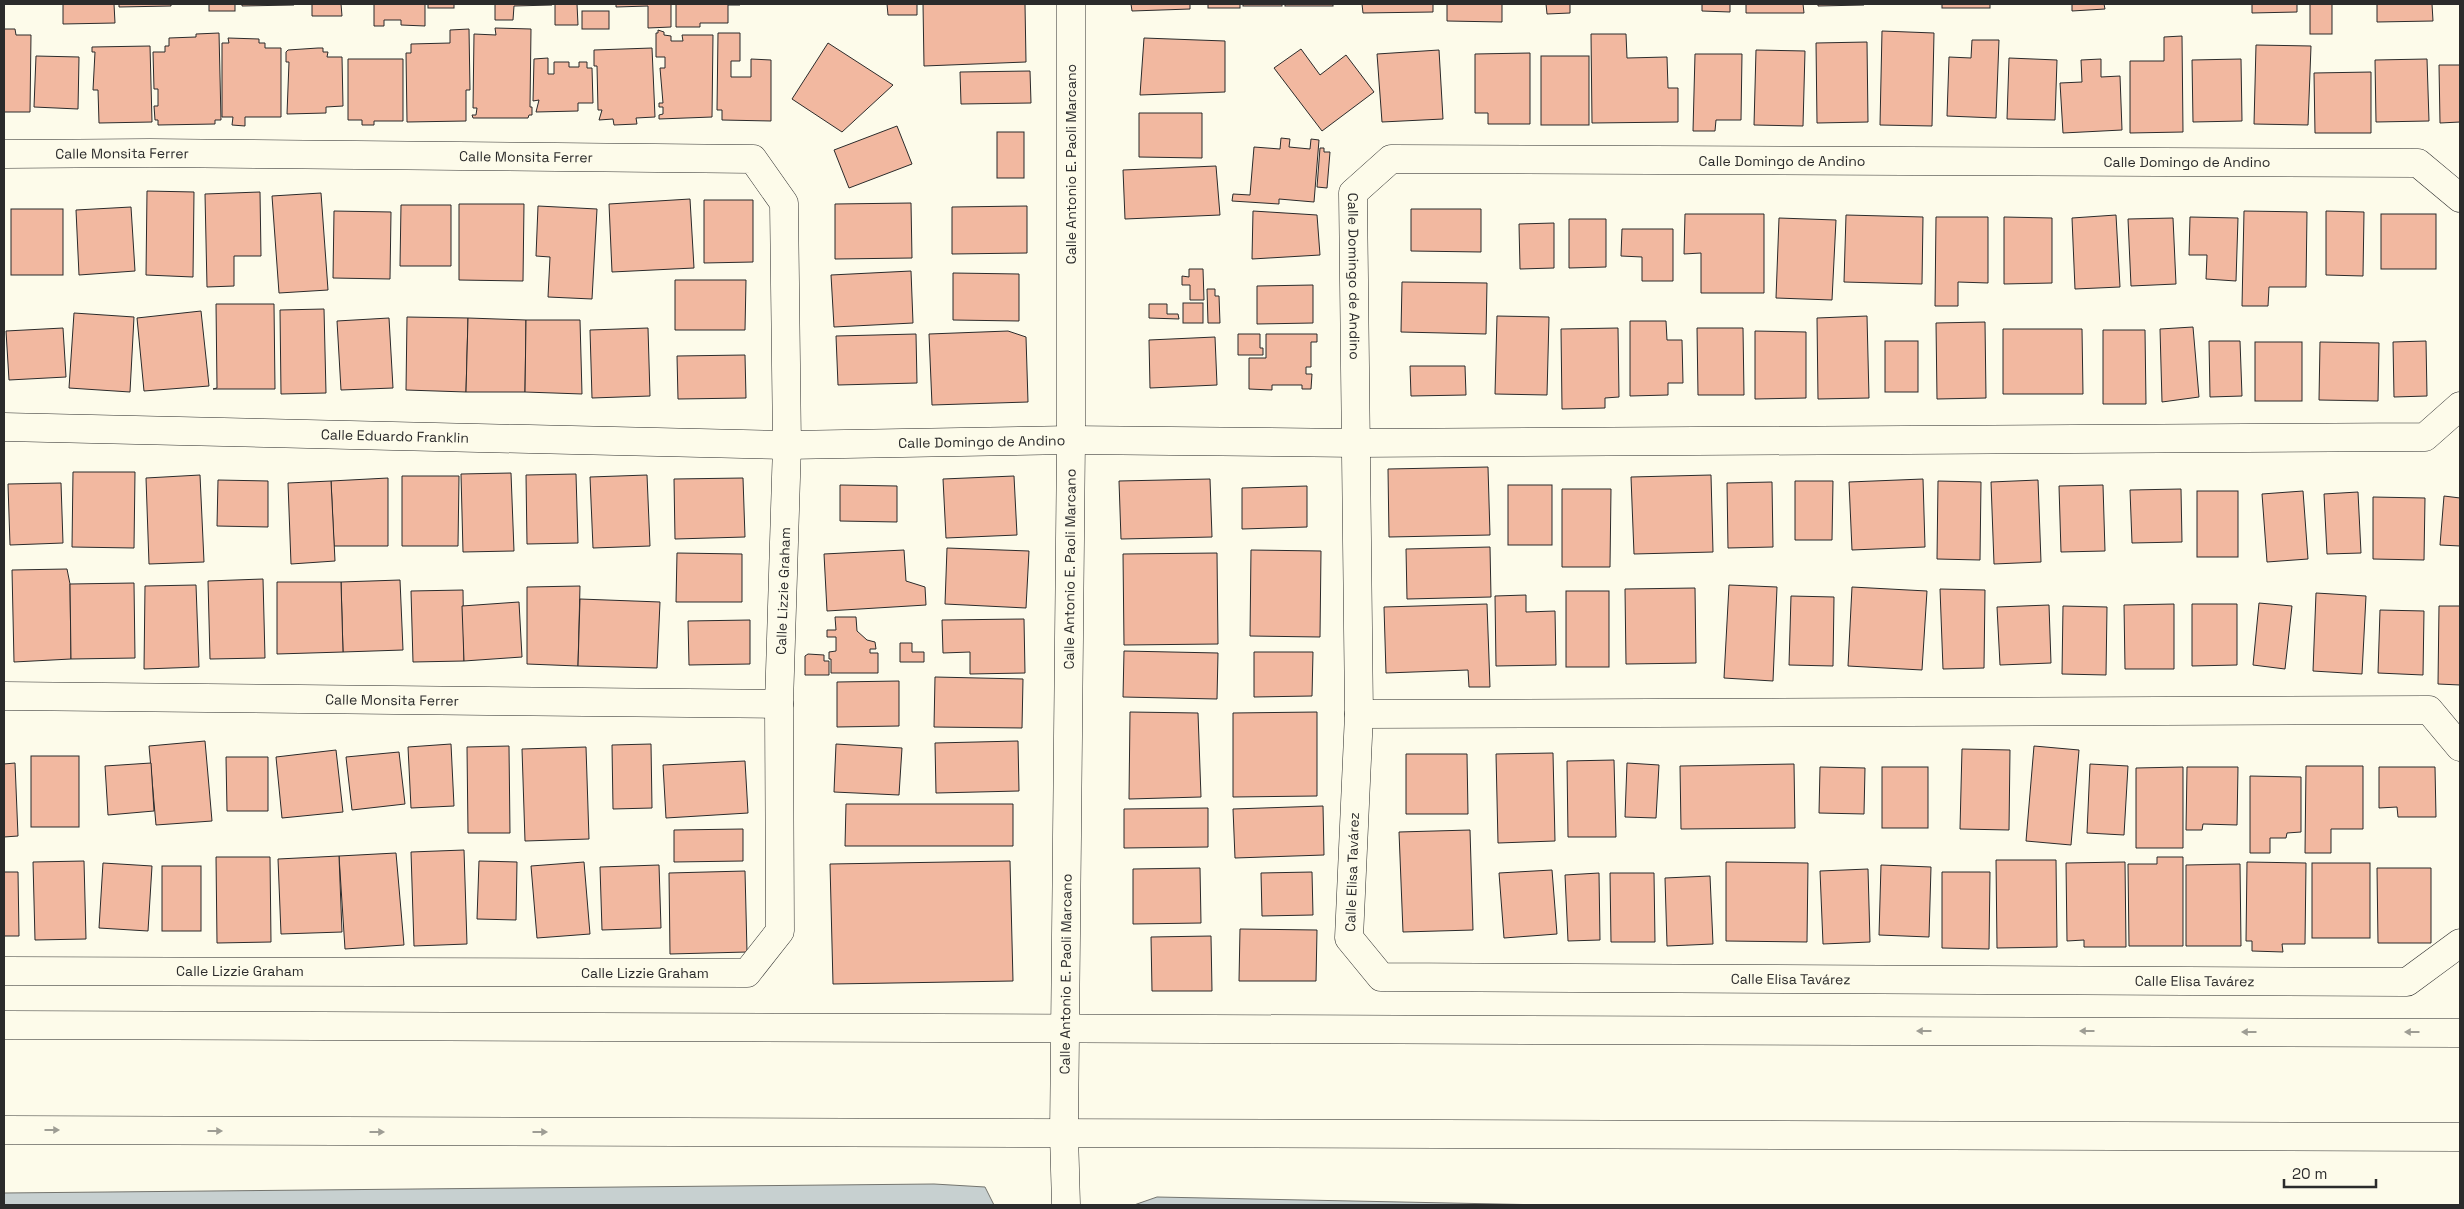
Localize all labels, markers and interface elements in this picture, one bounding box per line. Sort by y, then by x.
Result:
street label: Calle Antonio E. Paoli Marcano [1062,64,1080,264]
street label: Calle Monsita Ferrer [55,144,189,163]
street label: Calle Monsita Ferrer [459,147,593,166]
street label: Calle Domingo de Andino [1699,152,1865,170]
street label: Calle Domingo de Andino [2104,153,2270,171]
street label: Calle Domingo de Andino [1344,193,1364,360]
street label: Calle Eduardo Franklin [321,425,469,447]
street label: Calle Domingo de Andino [898,431,1065,452]
street label: Calle Antonio E. Paoli Marcano [1060,469,1080,670]
street label: Calle Lizzie Graham [772,527,794,655]
street label: Calle Monsita Ferrer [325,690,459,710]
street label: Calle Elisa Tavárez [1341,812,1363,932]
street label: Calle Antonio E. Paoli Marcano [1056,874,1076,1075]
street label: Calle Lizzie Graham [176,962,304,980]
street label: Calle Lizzie Graham [581,964,709,982]
street label: Calle Elisa Tavárez [1731,970,1851,988]
street label: Calle Elisa Tavárez [2135,972,2255,990]
one-way arrow [1916,1027,1932,1035]
one-way arrow [2078,1027,2094,1035]
one-way arrow [2241,1028,2257,1036]
one-way arrow [2403,1028,2419,1036]
one-way arrow [45,1127,61,1135]
one-way arrow [207,1127,223,1135]
one-way arrow [370,1128,386,1136]
one-way arrow [532,1128,548,1136]
scale bar [2284,1156,2376,1188]
text: 20 m [2292,1164,2327,1183]

